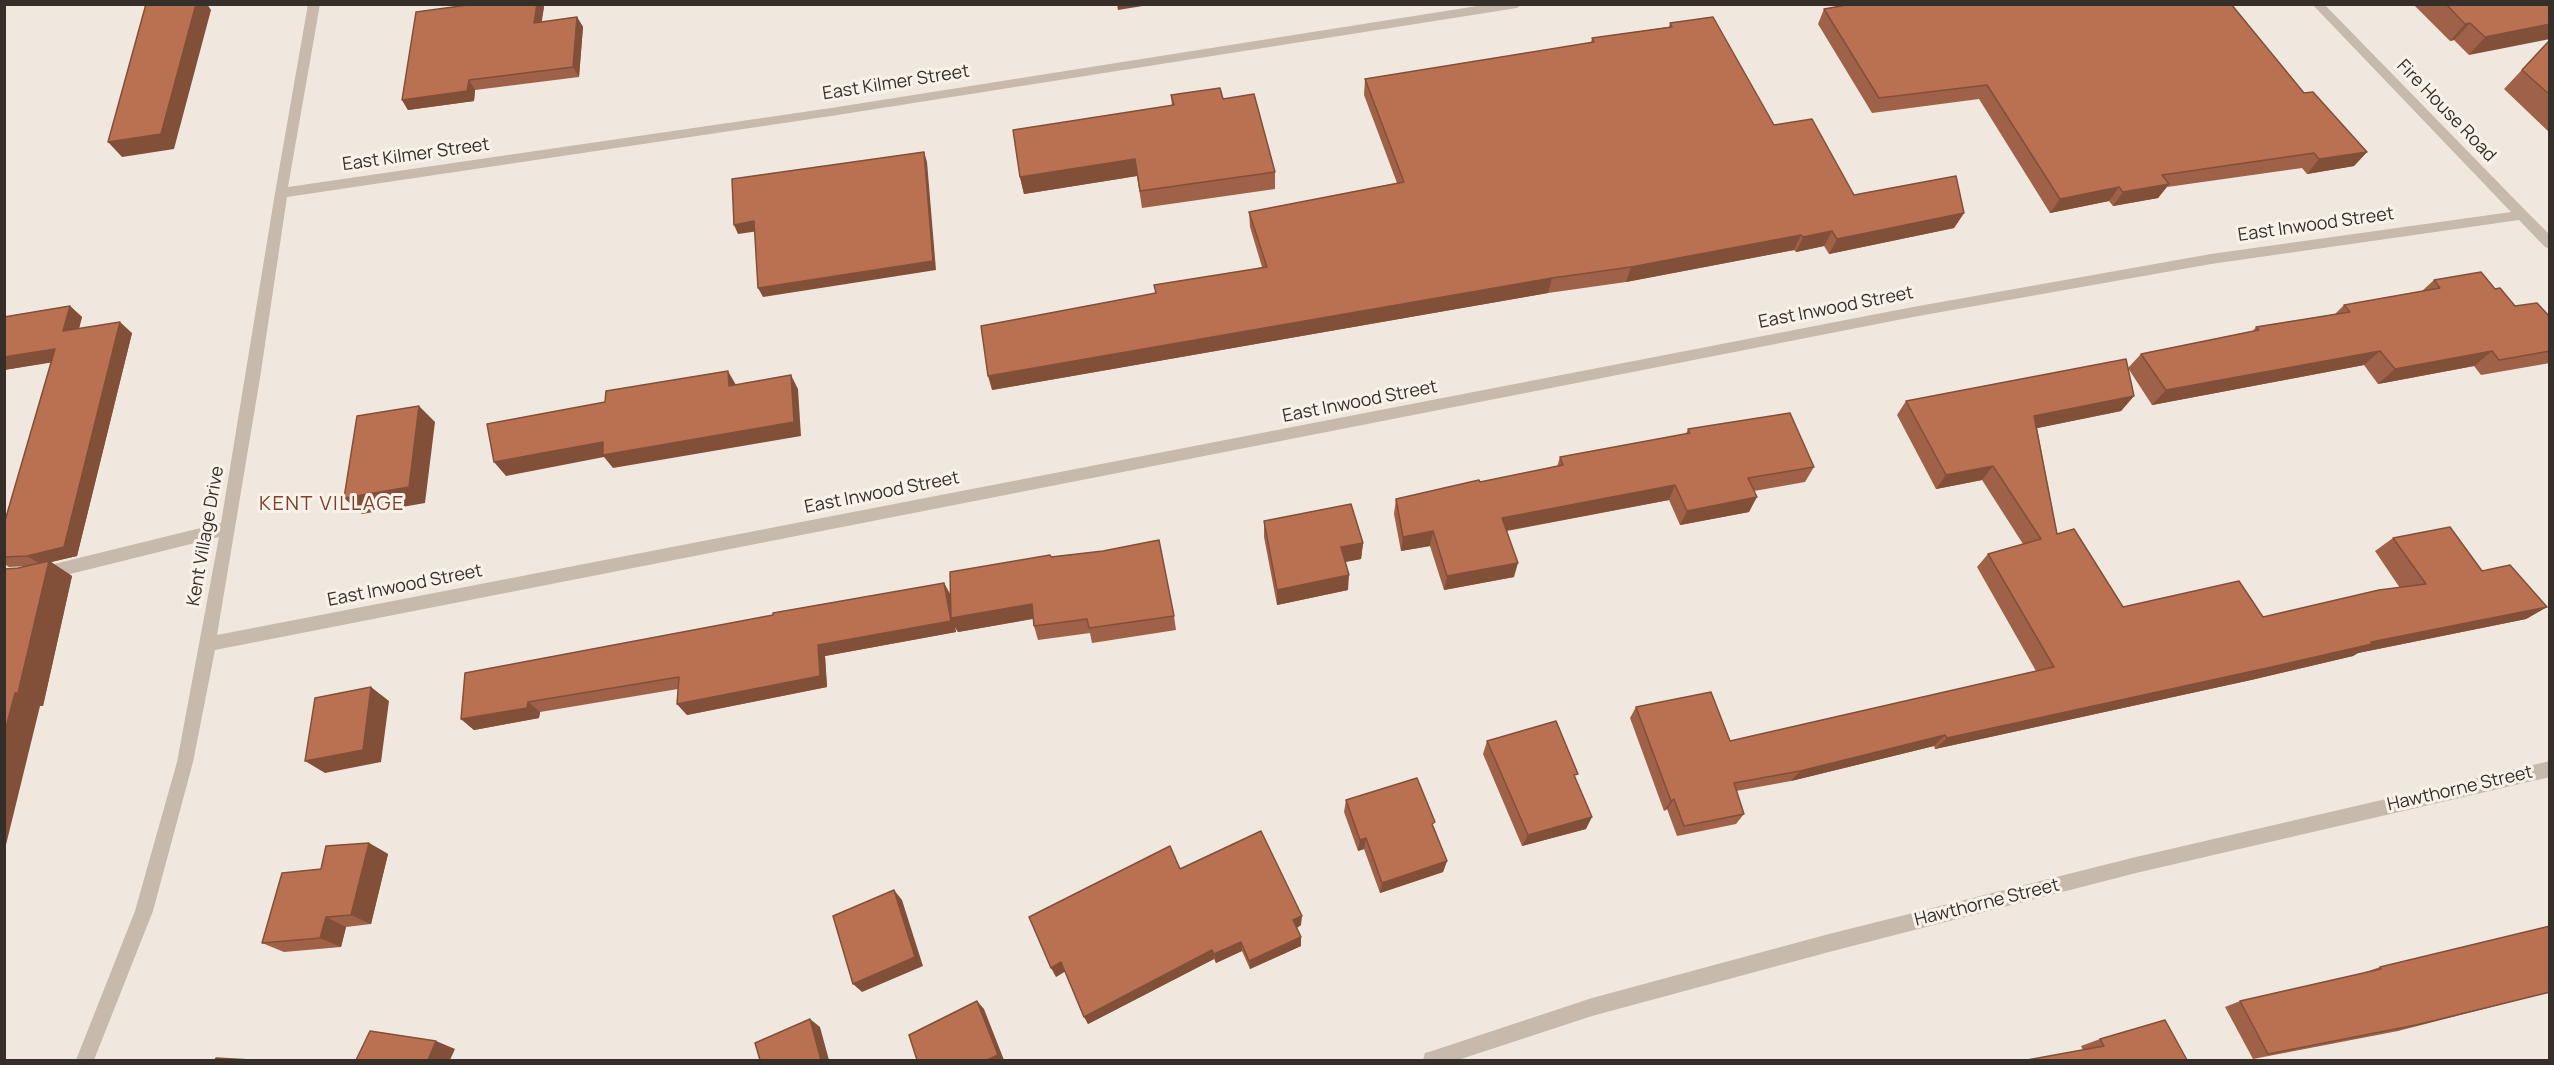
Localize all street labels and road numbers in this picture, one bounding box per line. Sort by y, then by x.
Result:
street label: Fire House Road [2392,55,2500,167]
street label: East Kilmer Street [821,61,971,105]
street label: East Kilmer Street [341,134,491,176]
street label: East Inwood Street [2237,203,2395,247]
street label: East Inwood Street [1757,282,1915,334]
street label: East Inwood Street [1281,376,1439,428]
street label: Kent Village Drive [183,464,229,608]
street label: East Inwood Street [803,467,961,519]
street label: East Inwood Street [326,560,484,612]
street label: Hawthorne Street [2385,762,2535,816]
street label: Hawthorne Street [1912,875,2062,931]

